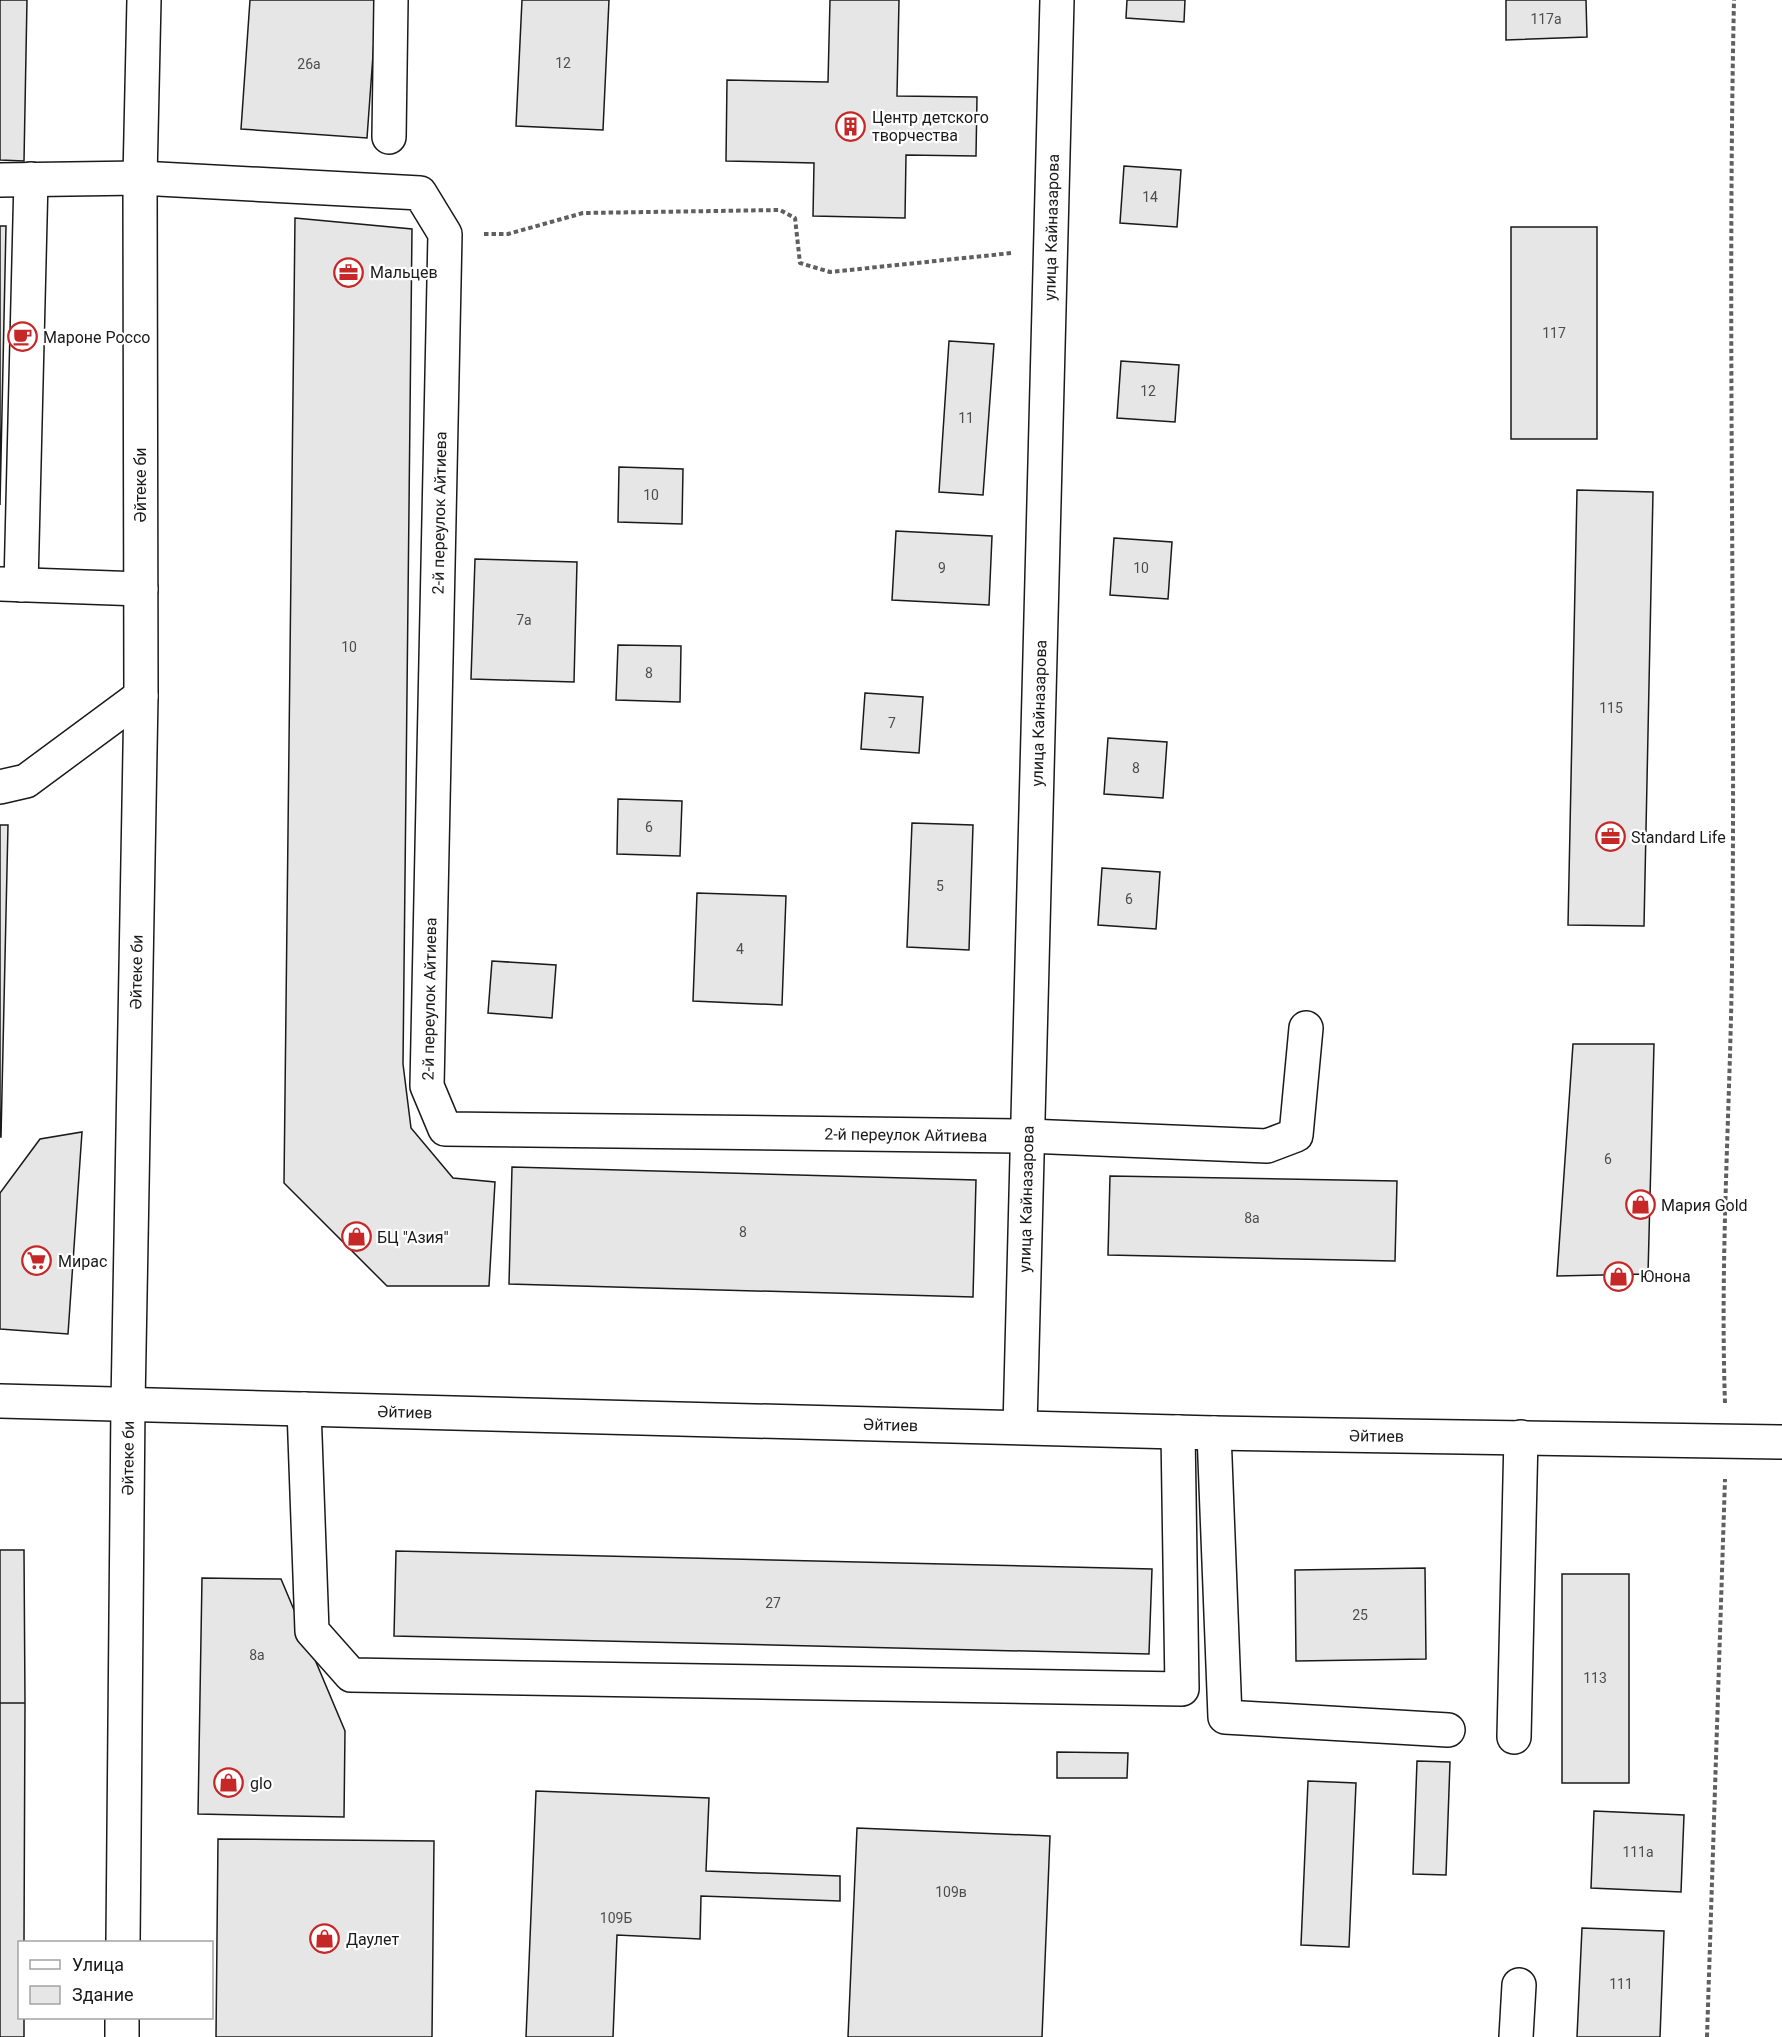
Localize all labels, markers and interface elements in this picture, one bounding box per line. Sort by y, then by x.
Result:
house number: 117а [1530,11,1562,27]
house number: 12 [555,55,571,71]
house number: 26а [297,56,321,72]
place label: Центр детского творчества [872,108,989,145]
building icon: Центр детского творчества [835,110,867,142]
street label: улица Кайназарова [1040,154,1063,301]
house number: 14 [1142,189,1158,205]
office icon: Мальцев [333,256,365,288]
place label: Мальцев [370,263,438,282]
cafe icon: Мароне Россо [6,321,38,353]
house number: 117 [1542,325,1566,341]
place label: Мароне Россо [43,328,150,347]
house number: 12 [1140,383,1156,399]
house number: 11 [958,410,974,426]
street label: 2-й переулок Айтиева [429,431,450,595]
street label: Әйтеке би [131,448,150,522]
house number: 10 [643,487,659,503]
house number: 9 [938,560,946,576]
house number: 10 [1133,560,1149,576]
house number: 7а [516,612,532,628]
house number: 10 [341,639,357,655]
street label: улица Кайназарова [1028,640,1050,787]
house number: 8 [645,665,653,681]
house number: 115 [1599,700,1623,716]
house number: 7 [888,715,896,731]
house number: 8 [1132,760,1140,776]
house number: 6 [645,819,653,835]
office icon: Standard Life [1594,821,1626,853]
place label: Standard Life [1631,828,1726,847]
house number: 5 [936,878,944,894]
house number: 6 [1125,891,1133,907]
street label: 2-й переулок Айтиева [419,917,440,1081]
street label: Әйтеке би [126,935,147,1010]
house number: 4 [736,941,744,957]
street label: 2-й переулок Айтиева [824,1125,987,1146]
street label: улица Кайназарова [1015,1125,1038,1273]
house number: 6 [1604,1151,1612,1167]
shop icon: Мария Gold [1624,1189,1656,1221]
place label: Мария Gold [1661,1196,1748,1215]
house number: 8а [1244,1210,1260,1226]
shop icon: БЦ "Азия" [340,1221,372,1253]
house number: 8 [739,1224,747,1240]
place label: БЦ "Азия" [377,1228,449,1247]
supermarket icon: Мирас [21,1245,53,1277]
place label: Мирас [58,1252,107,1271]
shop icon: Юнона [1603,1260,1635,1292]
place label: Юнона [1640,1267,1691,1286]
street label: Әйтиев [377,1402,433,1422]
street label: Әйтиев [863,1415,918,1435]
street label: Әйтеке би [118,1421,138,1496]
street label: Әйтиев [1349,1426,1404,1446]
house number: 27 [765,1595,781,1611]
house number: 25 [1352,1607,1368,1623]
house number: 8а [249,1647,265,1663]
house number: 113 [1583,1670,1607,1686]
shop icon: glo [213,1767,245,1799]
place label: glo [250,1774,272,1793]
house number: 111а [1622,1844,1654,1860]
house number: 109в [935,1884,967,1900]
house number: 109Б [600,1910,632,1926]
shop icon: Даулет [309,1923,341,1955]
place label: Даулет [346,1930,400,1949]
legend [18,1941,213,2019]
text: Улица [72,1954,124,1975]
house number: 111 [1609,1976,1633,1992]
text: Здание [72,1984,134,2005]

